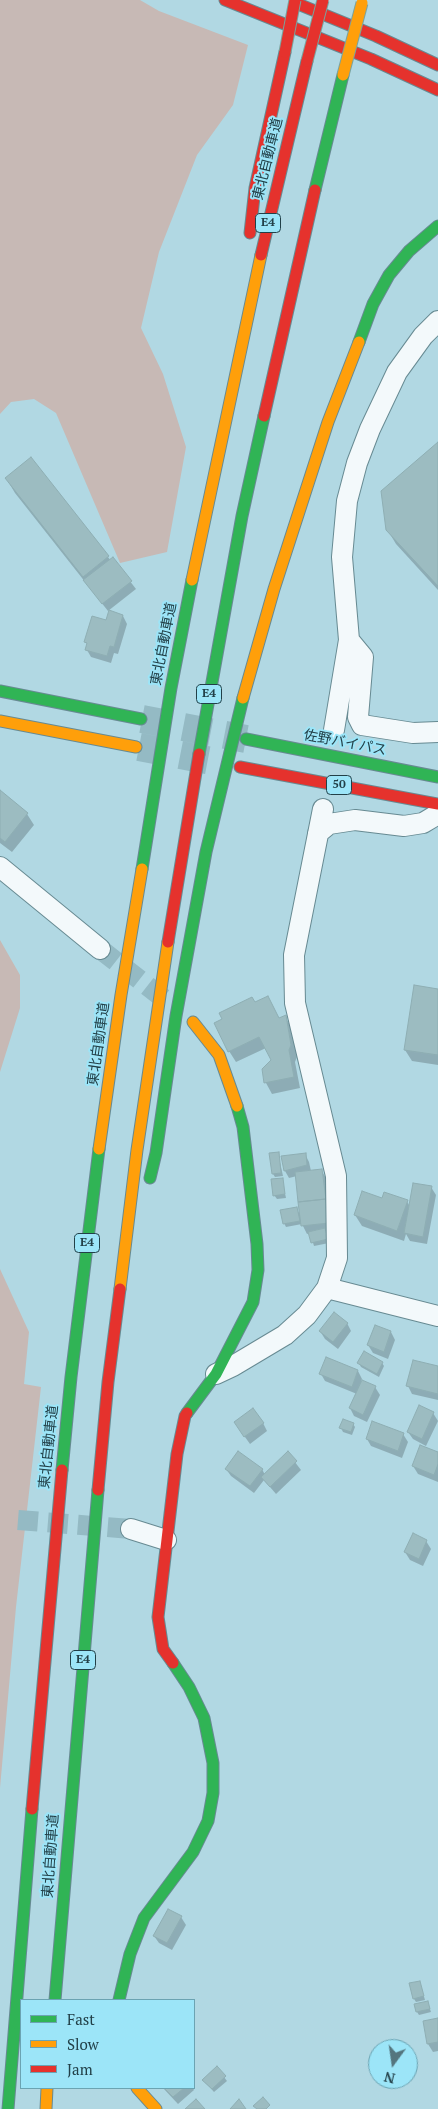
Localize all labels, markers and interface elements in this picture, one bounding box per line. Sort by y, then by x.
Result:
street label: 東北自動車道 [250,116,286,202]
road number: E4 [256,214,280,232]
street label: 東北自動車道 [148,601,180,687]
road number: E4 [196,684,222,704]
street label: 佐野バイパス [302,727,388,759]
road number: 50 [326,776,352,794]
street label: 東北自動車道 [85,1001,113,1087]
road number: E4 [74,1234,100,1252]
street label: 東北自動車道 [36,1404,62,1490]
road number: E4 [70,1650,96,1670]
street label: 東北自動車道 [40,1814,62,1898]
legend [20,1999,195,2089]
text: Fast [67,2009,95,2029]
text: Slow [67,2034,99,2054]
north arrow [368,2039,418,2089]
text: Jam [67,2059,93,2079]
text: N [382,2068,397,2089]

